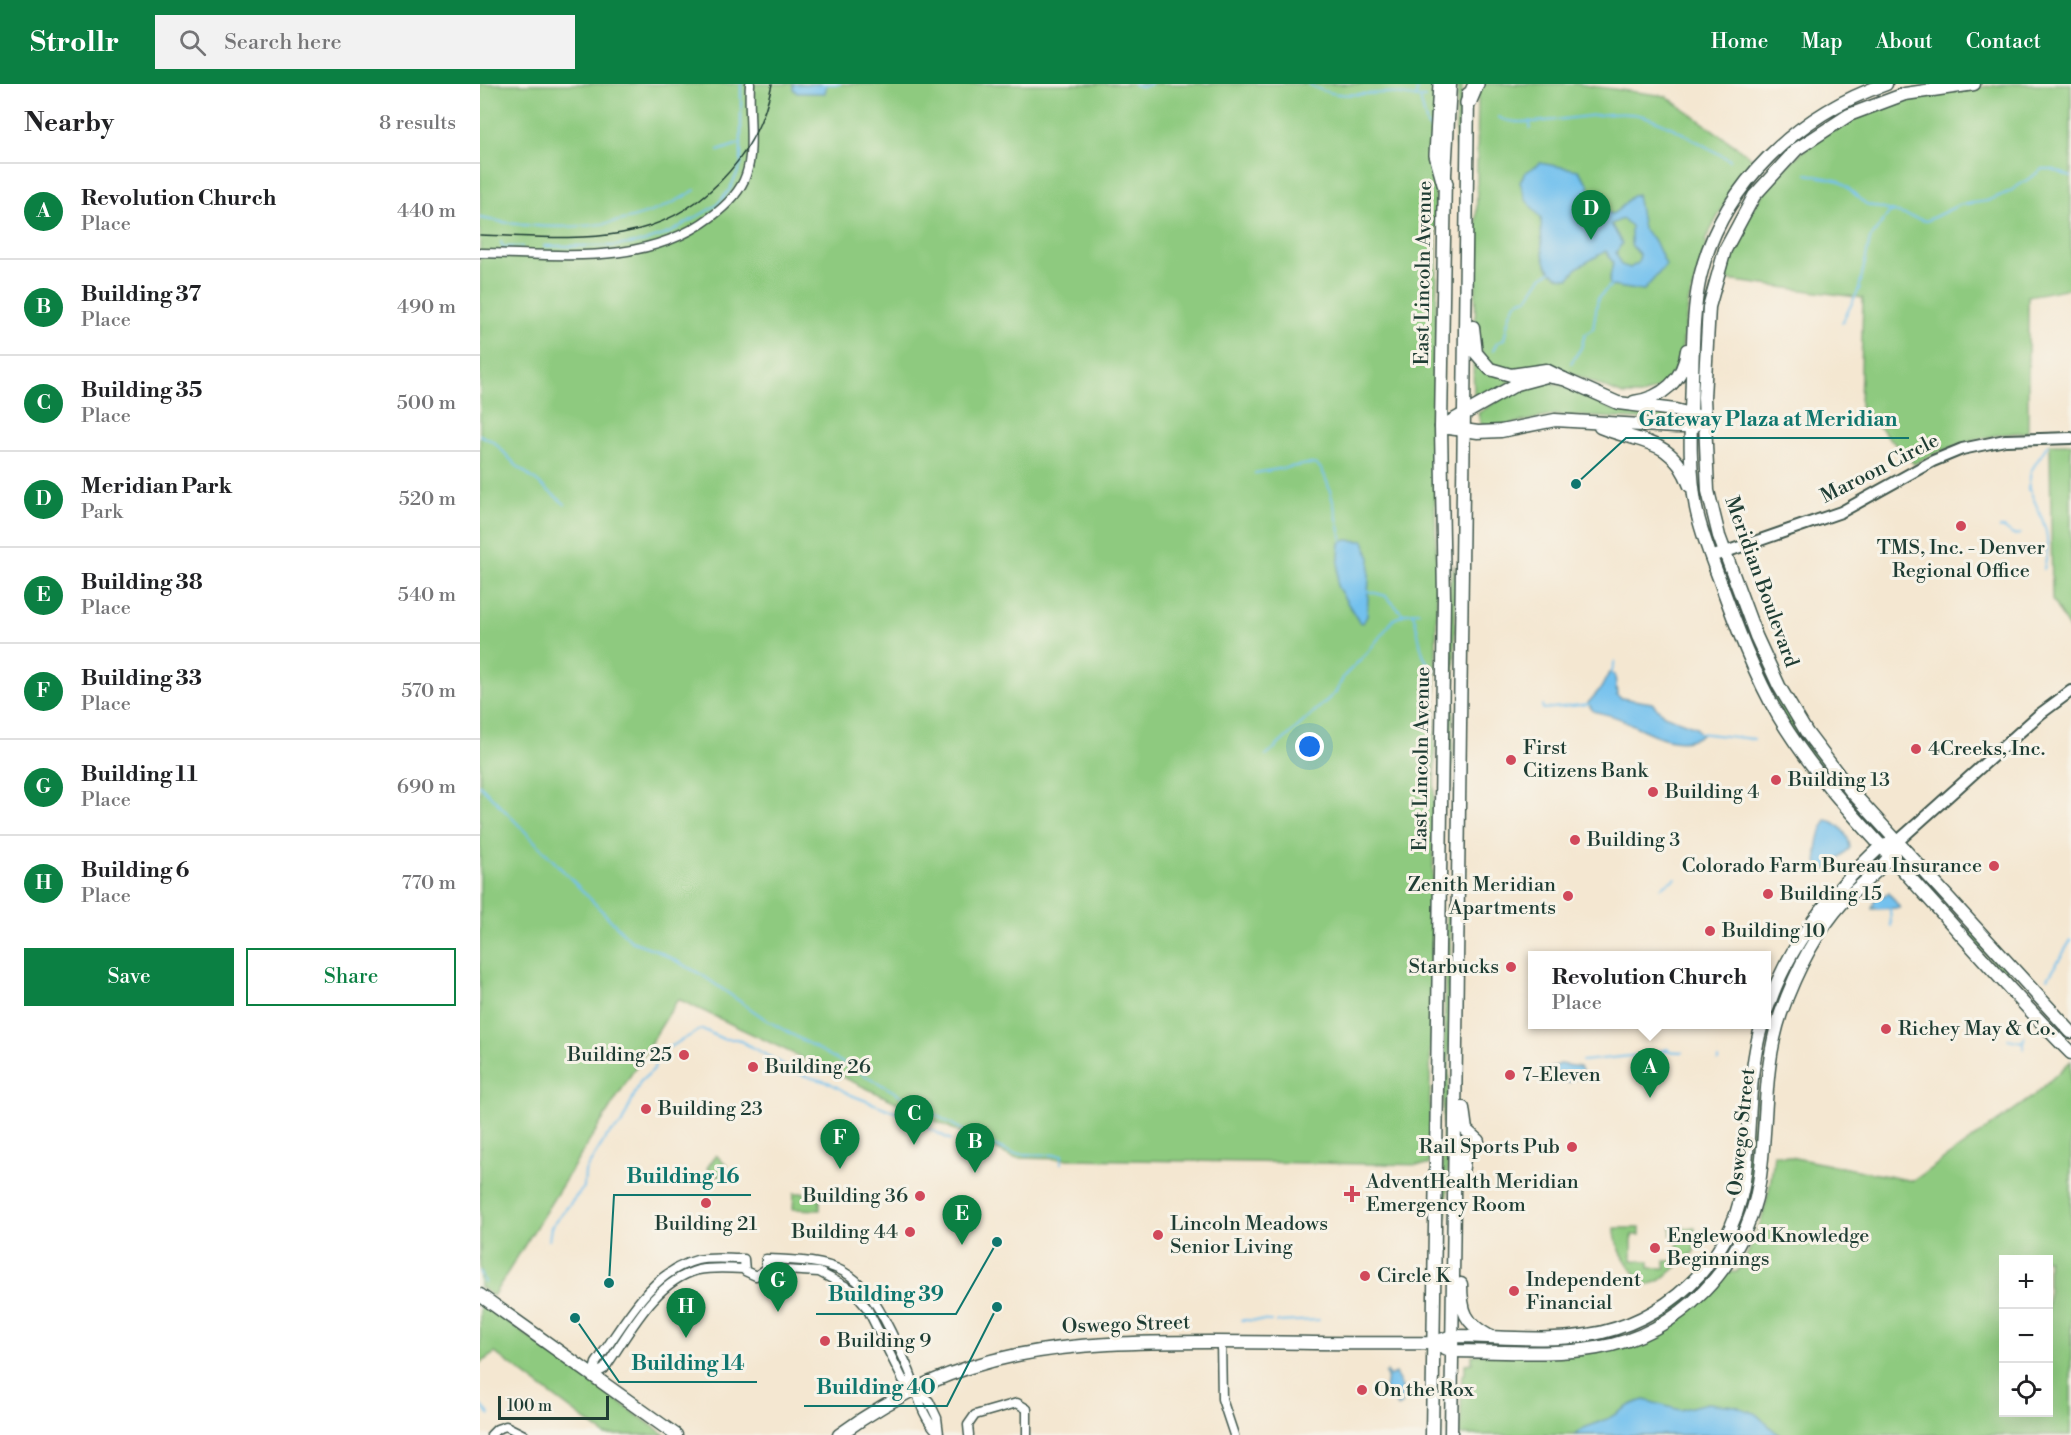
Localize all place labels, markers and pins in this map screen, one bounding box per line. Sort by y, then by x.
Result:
pin: D [1572,190,1610,240]
callout: Gateway Plaza at Meridian [1626,399,1909,438]
marker: TMS, Inc. - Denver Regional Office [1954,519,1968,533]
place label: TMS, Inc. - Denver Regional Office [1877,536,2046,584]
place label: First Citizens Bank [1523,736,1649,784]
place label: 4Creeks, Inc. [1928,737,2045,762]
marker: 4Creeks, Inc. [1909,742,1923,756]
marker: First Citizens Bank [1504,753,1518,767]
place label: Building 13 [1787,768,1890,793]
marker: Building 13 [1769,773,1783,787]
place label: Building 4 [1664,780,1759,805]
marker: Building 4 [1646,785,1660,799]
place label: Building 3 [1586,828,1680,853]
marker: Building 3 [1568,833,1582,847]
place label: Colorado Farm Bureau Insurance [1682,854,1982,879]
marker: Colorado Farm Bureau Insurance [1987,859,2001,873]
place label: Zenith Meridian Apartments [1408,873,1556,921]
place label: Building 15 [1779,882,1882,907]
marker: Building 15 [1761,887,1775,901]
marker: Zenith Meridian Apartments [1561,889,1575,903]
place label: Building 10 [1721,919,1826,944]
marker: Building 10 [1703,924,1717,938]
place label: Starbucks [1409,955,1499,980]
marker: Starbucks [1504,960,1518,974]
place label: Richey May & Co. [1898,1017,2055,1042]
marker: Richey May & Co. [1879,1022,1893,1036]
place label: Building 25 [566,1043,672,1068]
marker: Building 25 [677,1048,691,1062]
pin: A [1630,1048,1670,1098]
place label: Building 26 [764,1055,871,1080]
marker: Building 26 [746,1060,760,1074]
place label: 7-Eleven [1522,1063,1601,1088]
marker: 7-Eleven [1503,1068,1517,1082]
pin: C [894,1096,934,1145]
place label: Building 23 [657,1097,763,1122]
marker: Building 23 [639,1102,653,1116]
pin: F [820,1120,860,1169]
pin: B [956,1124,994,1173]
place label: Rail Sports Pub [1419,1135,1560,1160]
marker: Rail Sports Pub [1565,1140,1579,1154]
callout: Building 16 [614,1156,751,1195]
place label: AdventHealth Meridian Emergency Room [1365,1170,1579,1218]
place label: Building 36 [802,1184,908,1209]
marker: AdventHealth Meridian Emergency Room [1343,1185,1361,1203]
marker: Building 36 [913,1189,927,1203]
marker: Building 21 [699,1196,713,1210]
pin: E [942,1196,982,1245]
place label: Building 21 [654,1212,758,1237]
place label: Lincoln Meadows Senior Living [1170,1212,1328,1260]
place label: Building 44 [790,1220,898,1245]
place label: Englewood Knowledge Beginnings [1666,1224,1869,1272]
marker: Building 44 [903,1225,917,1239]
marker: Lincoln Meadows Senior Living [1151,1228,1165,1242]
marker: Englewood Knowledge Beginnings [1648,1241,1662,1255]
pin: G [758,1262,798,1312]
place label: Circle K [1377,1264,1452,1289]
place label: Independent Financial [1526,1268,1641,1316]
marker: Circle K [1358,1269,1372,1283]
callout: Building 39 [816,1275,956,1314]
marker: Independent Financial [1507,1284,1521,1298]
pin: H [666,1288,706,1338]
place label: Building 9 [836,1329,931,1354]
marker: Building 9 [818,1334,832,1348]
callout: Building 14 [619,1343,757,1382]
callout: Building 40 [804,1367,947,1406]
place label: On the Rox [1374,1378,1475,1403]
marker: On the Rox [1355,1383,1369,1397]

